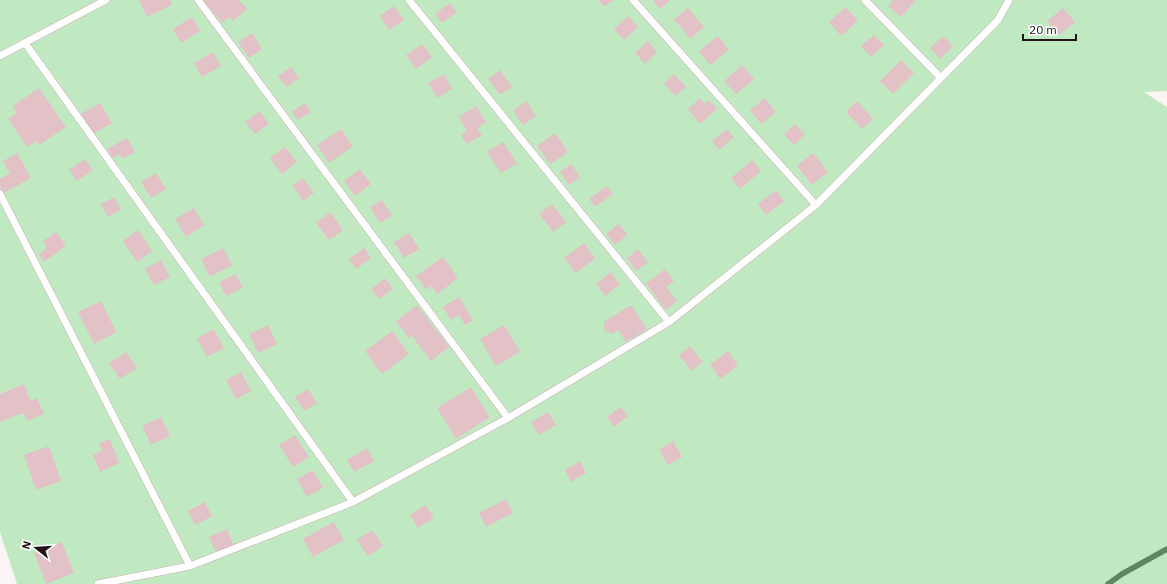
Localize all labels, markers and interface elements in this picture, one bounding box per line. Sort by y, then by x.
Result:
scale bar [1023,16,1076,42]
text: 20 m [1029,22,1057,37]
north arrow [16,528,56,568]
text: N [19,539,34,551]

